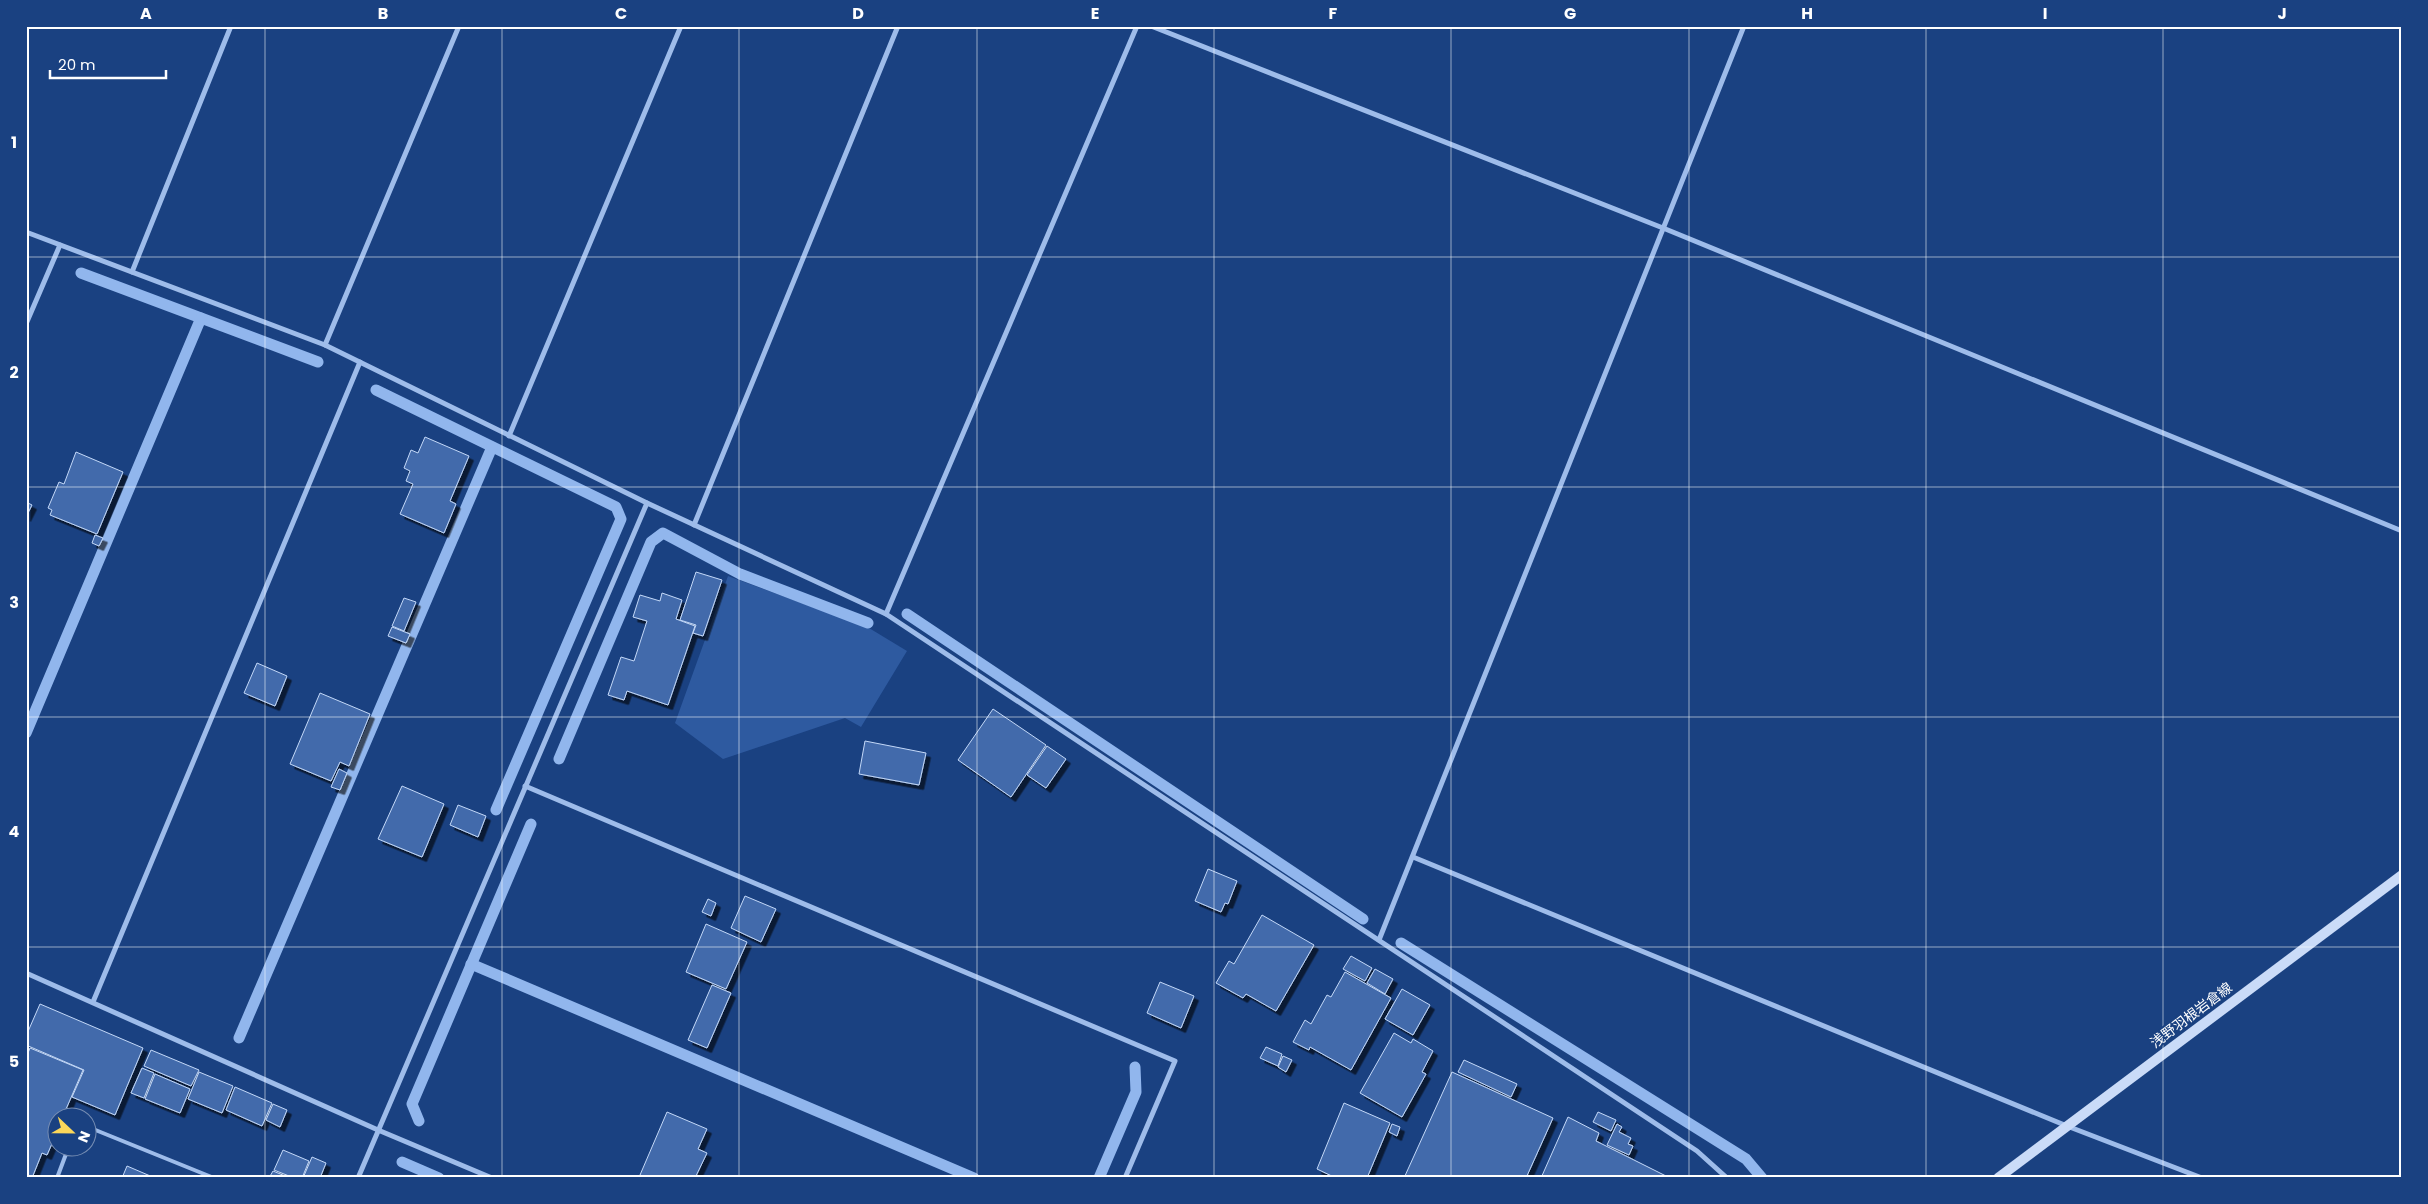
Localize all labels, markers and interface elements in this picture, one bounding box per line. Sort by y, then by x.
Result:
text: A [140,2,152,25]
text: B [378,2,388,25]
text: C [615,2,627,25]
text: D [852,2,864,25]
text: E [1091,2,1099,25]
text: F [1329,2,1338,25]
text: G [1564,2,1576,25]
text: H [1801,2,1813,25]
text: I [2043,2,2047,25]
text: J [2277,2,2287,25]
scale bar [50,48,166,80]
text: 20 m [58,54,96,75]
text: 1 [11,131,17,154]
text: 2 [9,361,19,384]
text: 3 [9,591,19,614]
text: 4 [9,820,20,843]
street label: 浅野羽根岩倉線 [2146,978,2236,1052]
text: 5 [9,1050,19,1073]
north arrow [48,1106,98,1156]
text: N [73,1128,95,1145]

